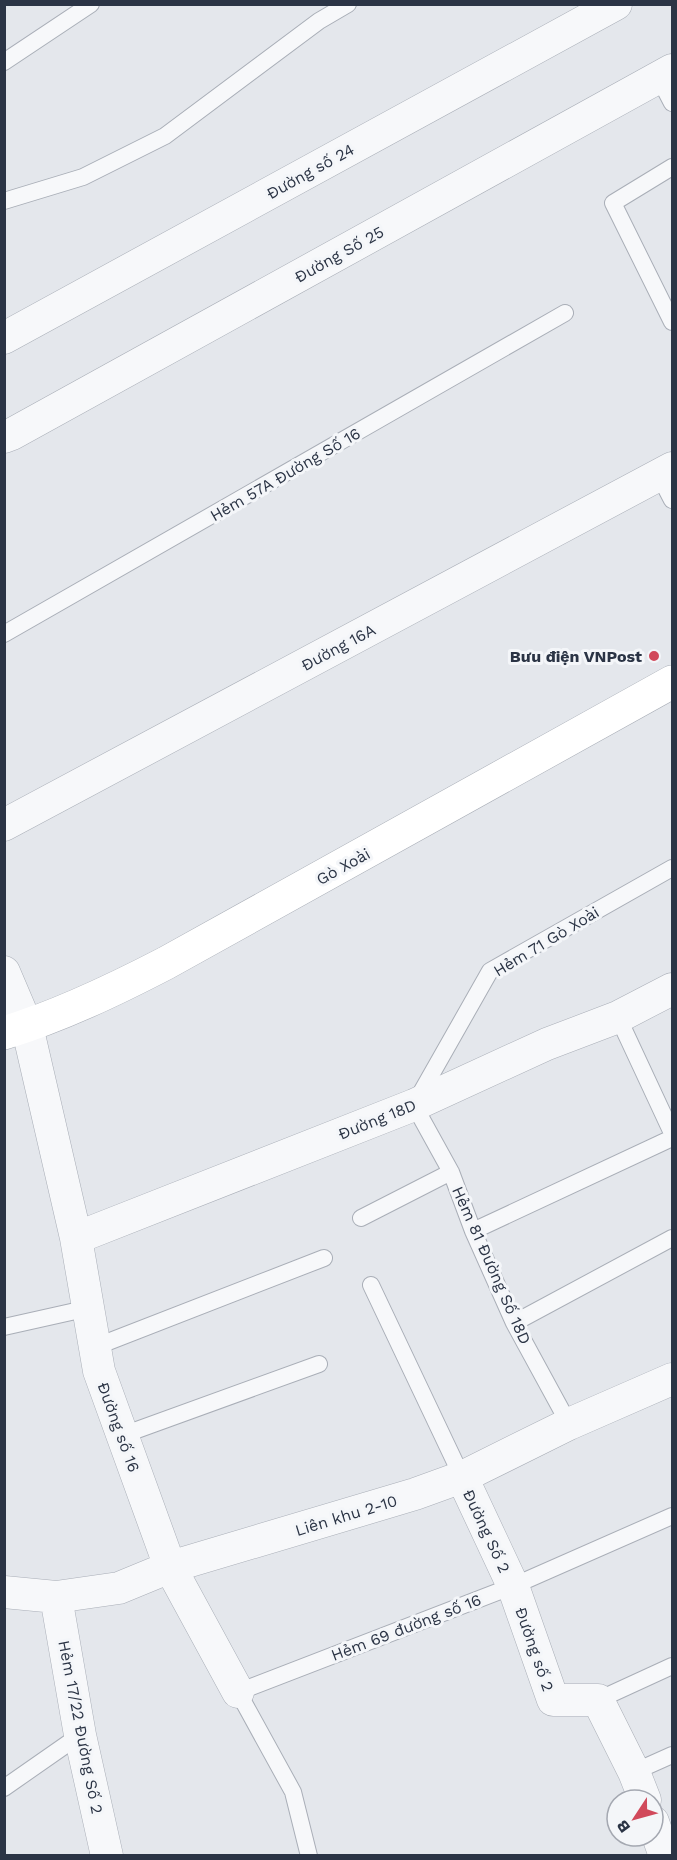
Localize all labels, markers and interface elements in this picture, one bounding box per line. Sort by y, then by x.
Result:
street label: Đường số 24 [263,139,358,203]
street label: Đường Số 25 [291,222,387,287]
street label: Hẻm 57A Đường Số 16 [207,424,364,525]
street label: Đường 16A [298,620,379,675]
place label: Bưu điện VNPost [510,647,642,666]
marker: Bưu điện VNPost [647,649,661,663]
street label: Gò Xoài [313,844,373,889]
street label: Hẻm 71 Gò Xoài [490,902,603,980]
street label: Đường 18D [335,1095,419,1144]
street label: Hẻm 81 Đường Số 18D [448,1183,535,1347]
street label: Đường số 16 [93,1380,144,1475]
street label: Đường Số 2 [459,1487,514,1576]
street label: Liên khu 2-10 [293,1491,399,1540]
street label: Hẻm 69 đường số 16 [328,1590,484,1665]
street label: Đường số 2 [511,1604,558,1694]
street label: Hẻm 17/22 Đường Số 2 [54,1639,107,1815]
north arrow [605,1788,665,1848]
text: B [612,1816,634,1837]

